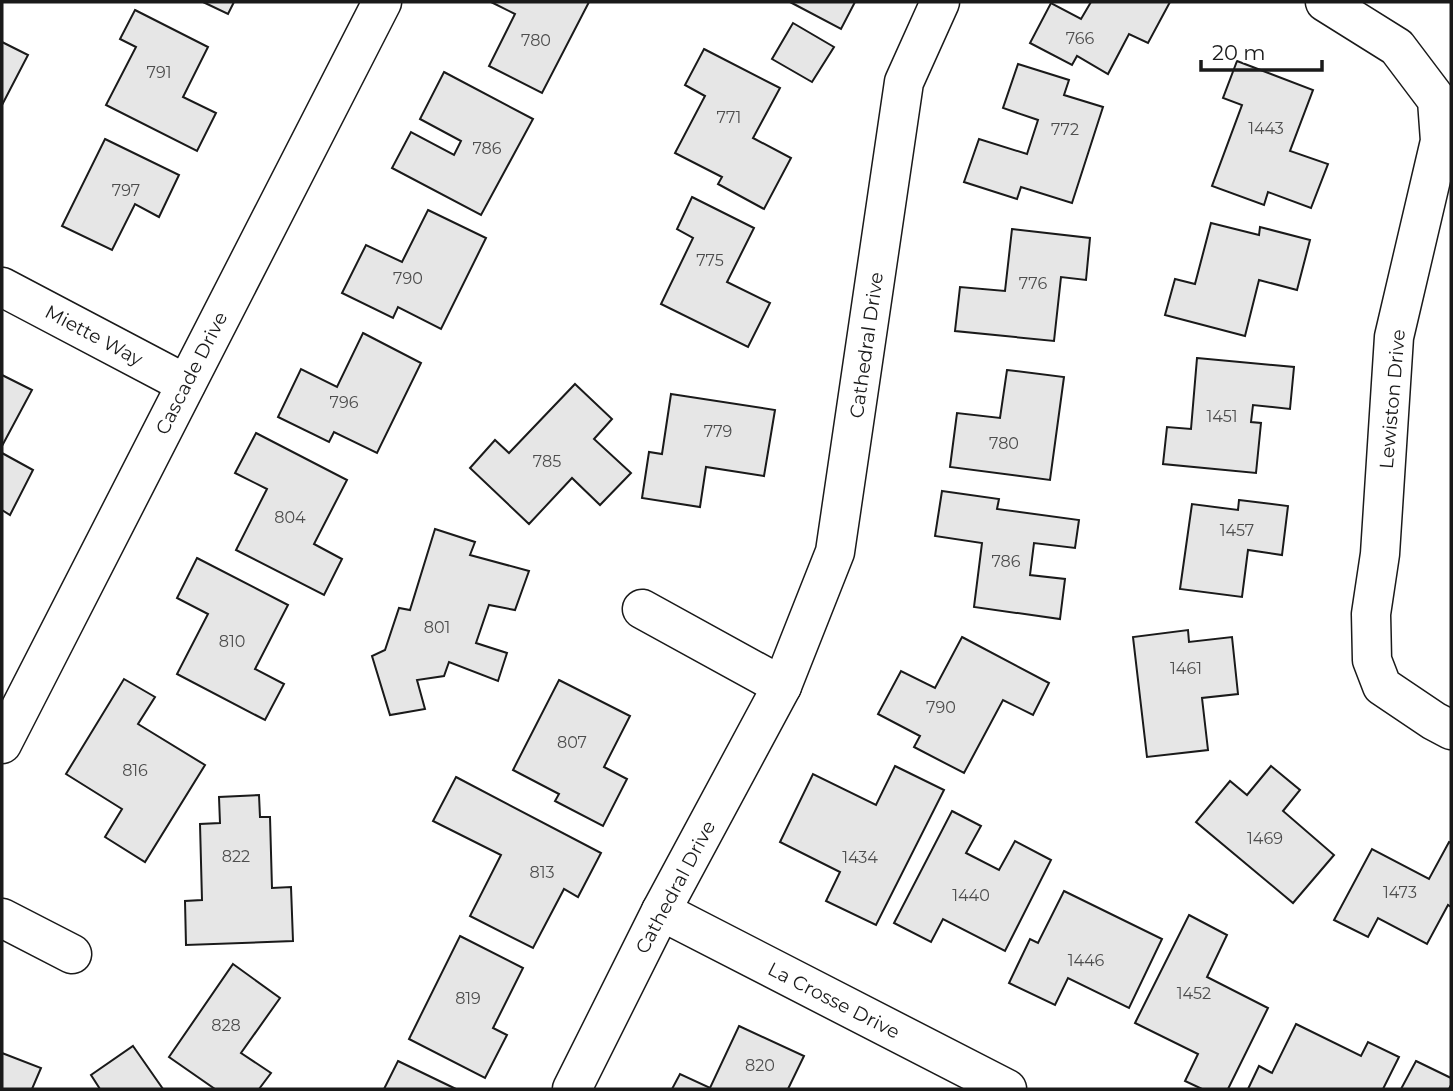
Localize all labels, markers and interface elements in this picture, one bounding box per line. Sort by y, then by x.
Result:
scale bar [1201,28,1322,72]
house number: 766 [1066,29,1095,48]
house number: 780 [521,31,551,50]
text: 20 m [1212,40,1266,65]
house number: 791 [147,63,171,82]
house number: 771 [717,108,741,127]
house number: 1443 [1248,119,1284,138]
house number: 772 [1051,120,1079,139]
house number: 786 [472,139,502,158]
house number: 797 [112,181,140,200]
house number: 775 [696,251,724,270]
house number: 790 [393,269,423,288]
street label: Cathedral Drive [845,270,888,420]
house number: 776 [1019,274,1047,293]
street label: Miette Way [41,300,147,371]
street label: Cascade Drive [151,308,232,439]
street label: Lewiston Drive [1375,328,1410,470]
house number: 796 [330,393,359,412]
house number: 1451 [1206,407,1238,426]
house number: 779 [704,422,732,441]
house number: 780 [989,434,1019,453]
house number: 785 [533,452,561,471]
house number: 804 [274,508,306,527]
house number: 1457 [1220,521,1254,540]
house number: 786 [991,552,1021,571]
house number: 801 [424,618,450,637]
house number: 810 [219,632,245,651]
house number: 1461 [1170,659,1202,678]
house number: 790 [926,698,956,717]
house number: 807 [557,733,587,752]
house number: 816 [122,761,148,780]
street label: Cathedral Drive [631,817,720,958]
house number: 1469 [1247,829,1283,848]
house number: 822 [222,847,250,866]
house number: 1434 [842,848,878,867]
house number: 813 [529,863,555,882]
house number: 1473 [1383,883,1417,902]
house number: 1440 [952,886,990,905]
house number: 1446 [1068,951,1105,970]
street label: La Crosse Drive [764,957,904,1044]
house number: 1452 [1177,984,1211,1003]
house number: 819 [455,989,481,1008]
house number: 828 [211,1016,241,1035]
house number: 820 [745,1056,775,1075]

